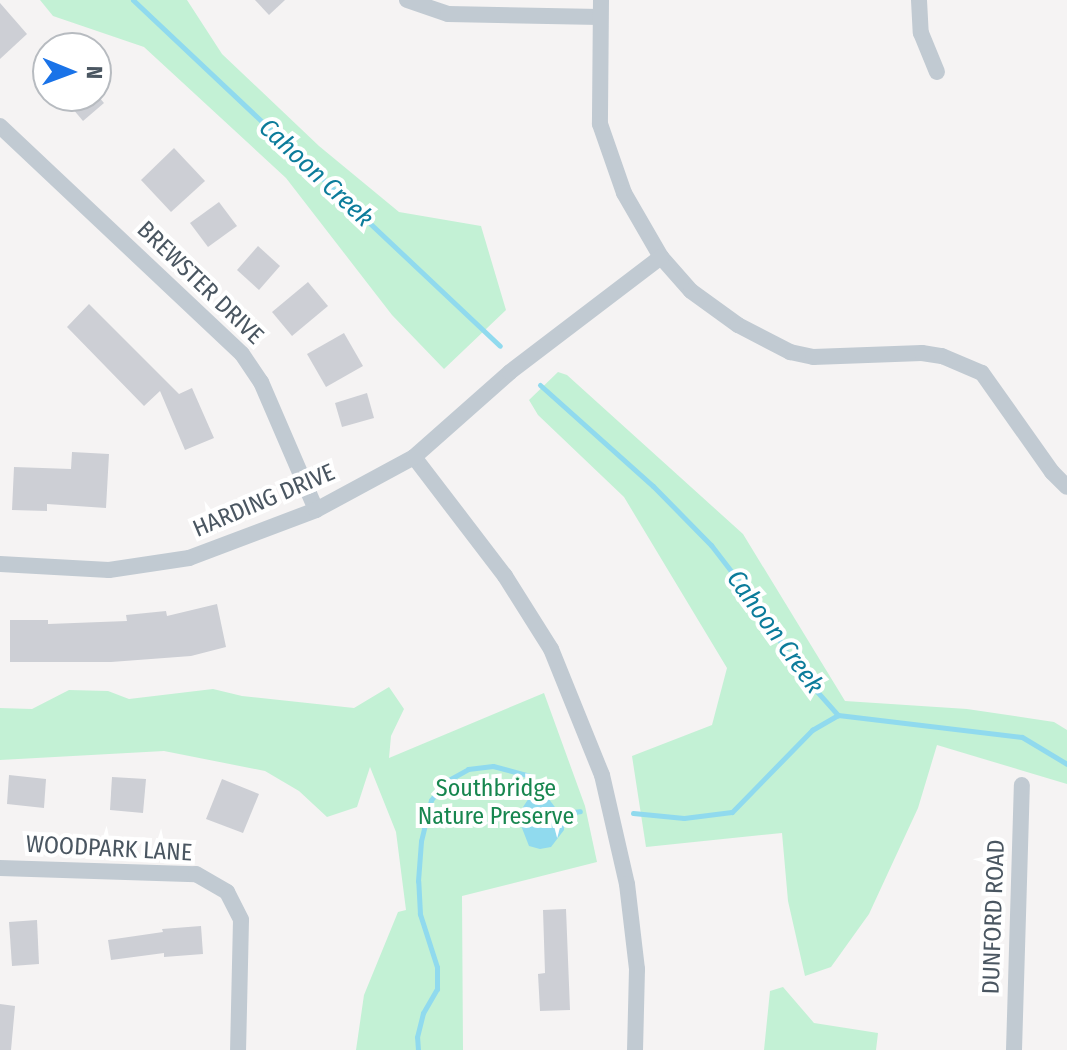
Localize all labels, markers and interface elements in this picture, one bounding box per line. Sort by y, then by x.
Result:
north arrow [32,32,112,112]
text: N [81,66,108,79]
water label: Cahoon Creek [252,112,380,234]
street label: BREWSTER DRIVE [131,216,269,350]
street label: HARDING DRIVE [189,458,339,544]
water label: Cahoon Creek [720,564,830,700]
park label: Southbridge Nature Preserve [418,775,574,831]
street label: WOODPARK LANE [25,830,193,868]
street label: DUNFORD ROAD [977,839,1011,995]

